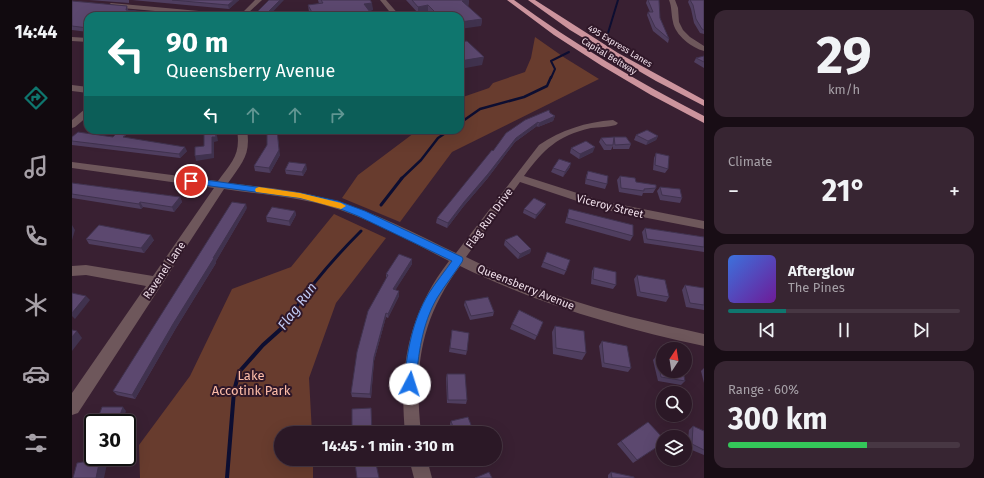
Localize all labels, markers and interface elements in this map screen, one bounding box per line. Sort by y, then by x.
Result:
text: 14:44 [14,21,58,43]
street label: 495 Express Lanes [586,23,654,69]
text: 29 [816,24,872,87]
text: 90 m [166,26,228,59]
icon: left [100,28,152,80]
street label: Capital Beltway [580,36,639,77]
text: Queensberry Avenue [166,60,335,82]
text: km/h [828,82,860,97]
icon: directions [22,84,50,112]
icon: left [200,104,222,126]
icon: ahead [242,104,264,126]
icon: ahead [284,104,306,126]
icon: right [326,104,348,126]
icon: music [22,153,50,181]
text: Climate [728,154,772,169]
pin [174,164,208,198]
icon: arrive [180,170,202,192]
text: 21° [822,173,866,209]
text: − [728,178,739,205]
text: + [949,178,960,205]
street label: Flag Run Drive [463,186,516,251]
street label: Viceroy Street [575,192,645,221]
icon: phone [22,222,50,250]
street label: Ravenel Lane [141,239,188,301]
street label: Queensberry Avenue [475,262,576,313]
text: Afterglow [788,262,854,280]
water label: Flag Run [274,279,321,333]
text: The Pines [788,280,845,295]
icon: climate [22,291,50,319]
icon: previous [756,319,778,341]
icon: pause [833,319,855,341]
icon: next [910,319,932,341]
north arrow [656,342,692,378]
map controls [656,342,692,466]
icon: car [22,360,50,388]
position arrow [389,363,431,405]
park label: Lake Accotink Park [212,368,291,398]
text: Range · 60% [728,382,799,397]
button: search [656,386,692,422]
text: 300 km [728,401,828,437]
speed limit sign: 30 [84,414,136,466]
icon: filters [22,429,50,457]
button: layers [656,430,692,466]
text: 14:45 · 1 min · 310 m [322,437,454,455]

